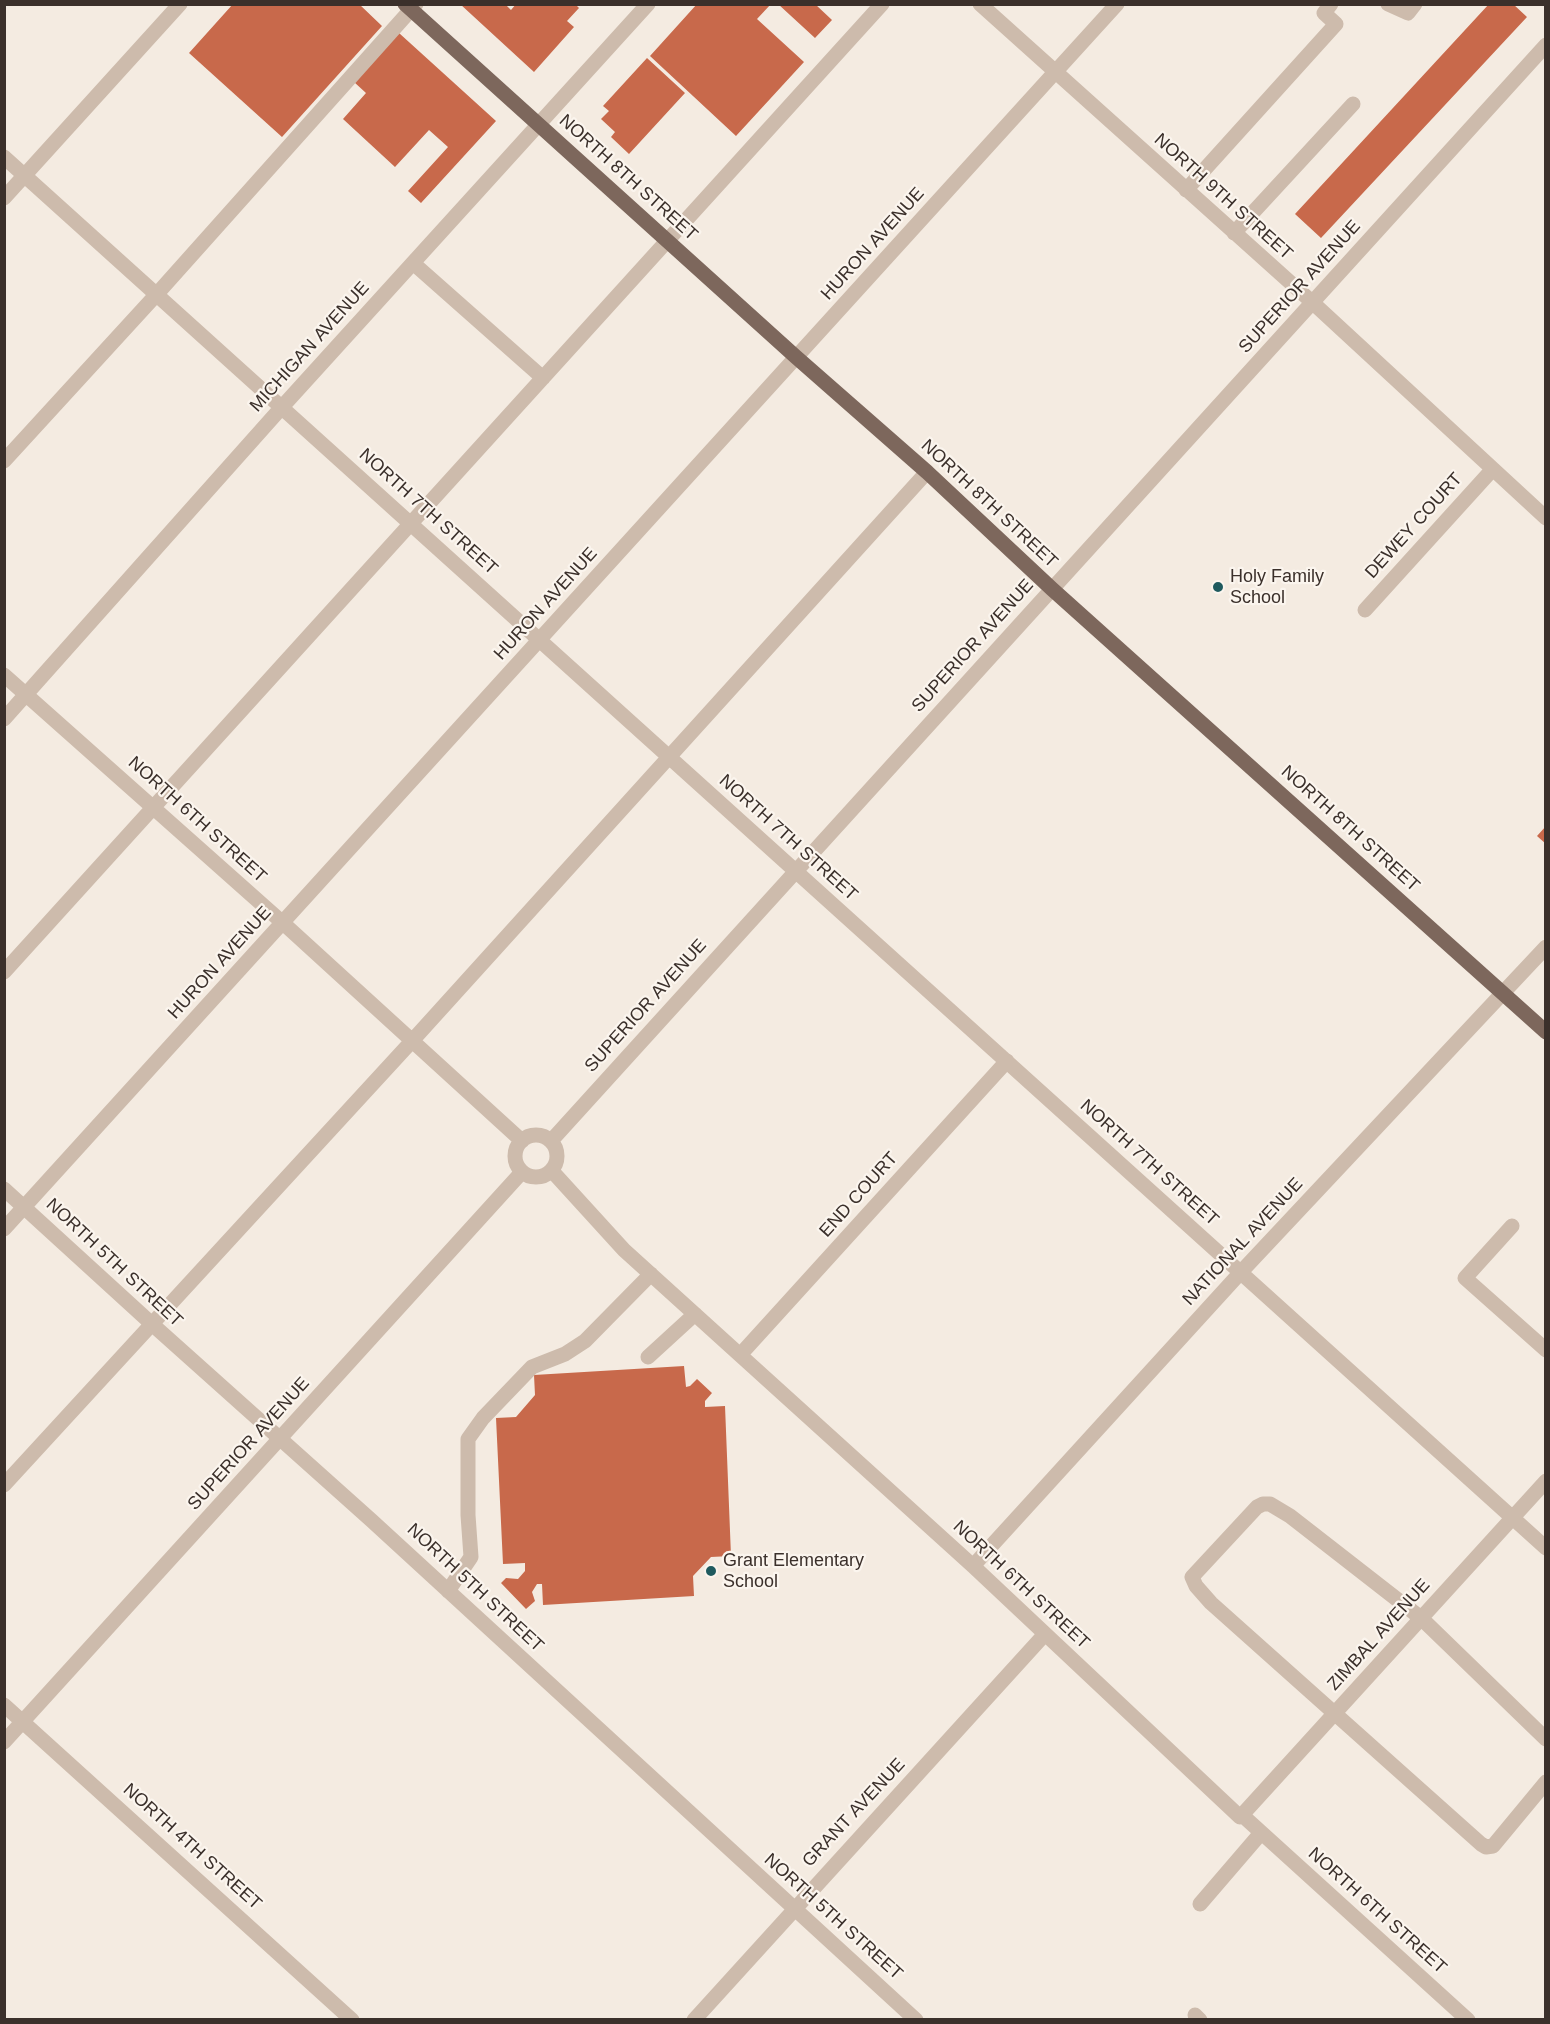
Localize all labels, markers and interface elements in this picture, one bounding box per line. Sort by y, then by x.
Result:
street label: NORTH 8TH STREET [554,110,702,246]
street label: NORTH 9TH STREET [1149,129,1297,265]
street label: HURON AVENUE [817,183,929,305]
street label: SUPERIOR AVENUE [1235,216,1365,358]
street label: MICHIGAN AVENUE [246,277,374,417]
street label: NORTH 8TH STREET [916,435,1062,573]
street label: NORTH 7TH STREET [354,444,502,580]
street label: DEWEY COURT [1361,469,1467,583]
street label: HURON AVENUE [490,543,602,665]
place label: Holy Family School [1230,566,1324,608]
street label: SUPERIOR AVENUE [908,575,1038,717]
marker: Holy Family School [1211,580,1225,594]
street label: NORTH 6TH STREET [123,752,271,888]
street label: NORTH 8TH STREET [1276,761,1424,897]
street label: NORTH 7TH STREET [714,770,862,906]
street label: HURON AVENUE [164,902,276,1024]
street label: SUPERIOR AVENUE [581,935,711,1077]
street label: NORTH 7TH STREET [1075,1095,1223,1231]
street label: END COURT [815,1148,903,1242]
street label: NATIONAL AVENUE [1178,1174,1308,1310]
street label: NORTH 5TH STREET [41,1194,187,1332]
street label: SUPERIOR AVENUE [184,1373,314,1515]
street label: NORTH 6TH STREET [948,1516,1094,1654]
street label: NORTH 5TH STREET [402,1519,548,1657]
place label: Grant Elementary School [723,1550,864,1592]
marker: Grant Elementary School [704,1564,718,1578]
street label: ZIMBAL AVENUE [1323,1575,1435,1695]
street label: GRANT AVENUE [798,1754,910,1872]
street label: NORTH 4TH STREET [118,1779,266,1915]
street label: NORTH 6TH STREET [1303,1843,1451,1979]
street label: NORTH 5TH STREET [759,1849,907,1985]

